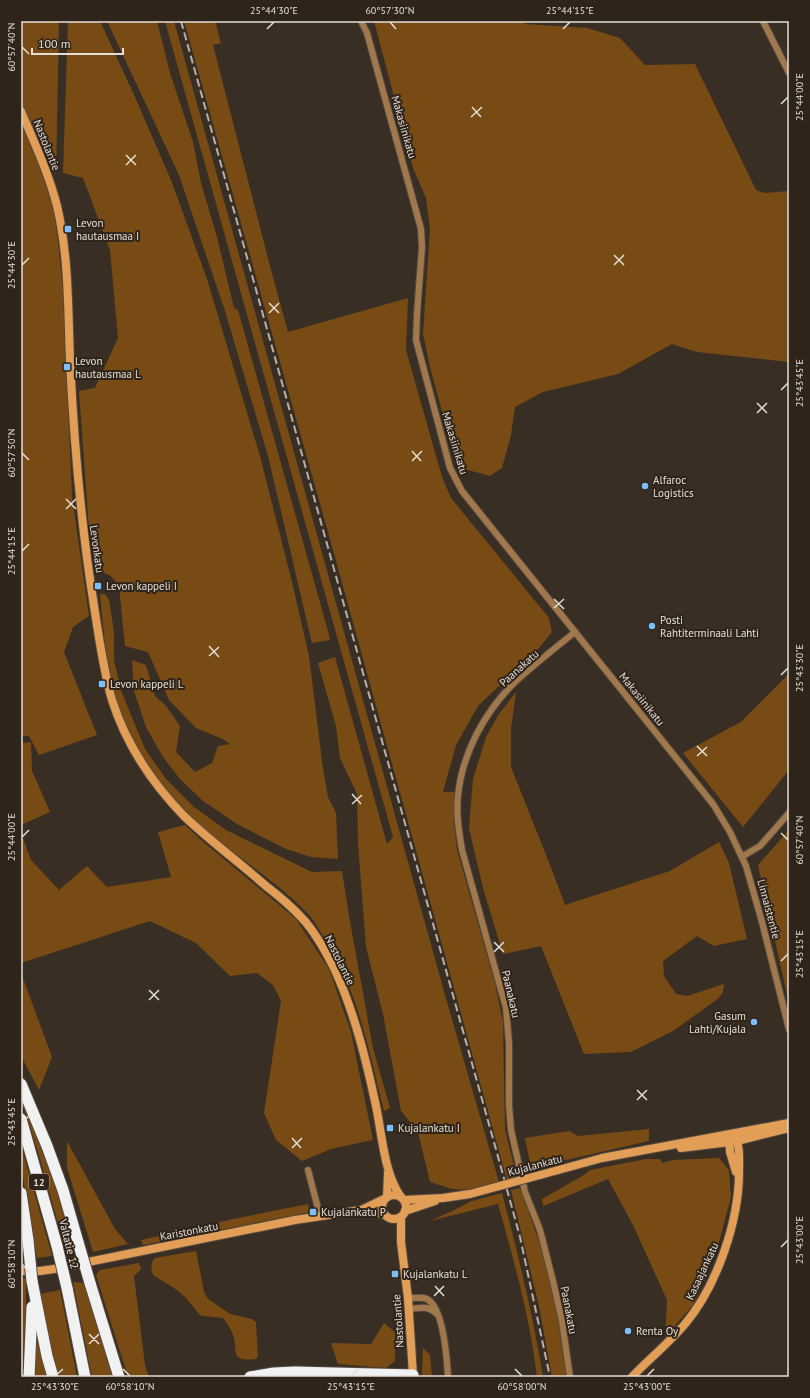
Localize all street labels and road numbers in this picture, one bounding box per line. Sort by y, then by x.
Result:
street label: Makasiinikatu [388,94,420,160]
street label: Nastolantie [30,117,64,173]
street label: Makasiinikatu [439,410,471,476]
street label: Levonkatu [87,524,107,574]
street label: Paanakatu [496,647,542,689]
street label: Makasiinikatu [616,669,668,729]
street label: Linnaistentie [754,878,784,941]
street label: Nastolantie [322,933,358,988]
street label: Paanakatu [499,969,523,1019]
street label: Kujalankatu [506,1151,564,1179]
road number: 12 [29,1174,49,1190]
street label: Valtatie 12 [56,1217,82,1270]
street label: Karistonkatu [159,1218,219,1244]
street label: Kasaajankatu [683,1240,722,1302]
street label: Paanakatu [557,1285,581,1335]
street label: Nastolantie [389,1293,407,1348]

